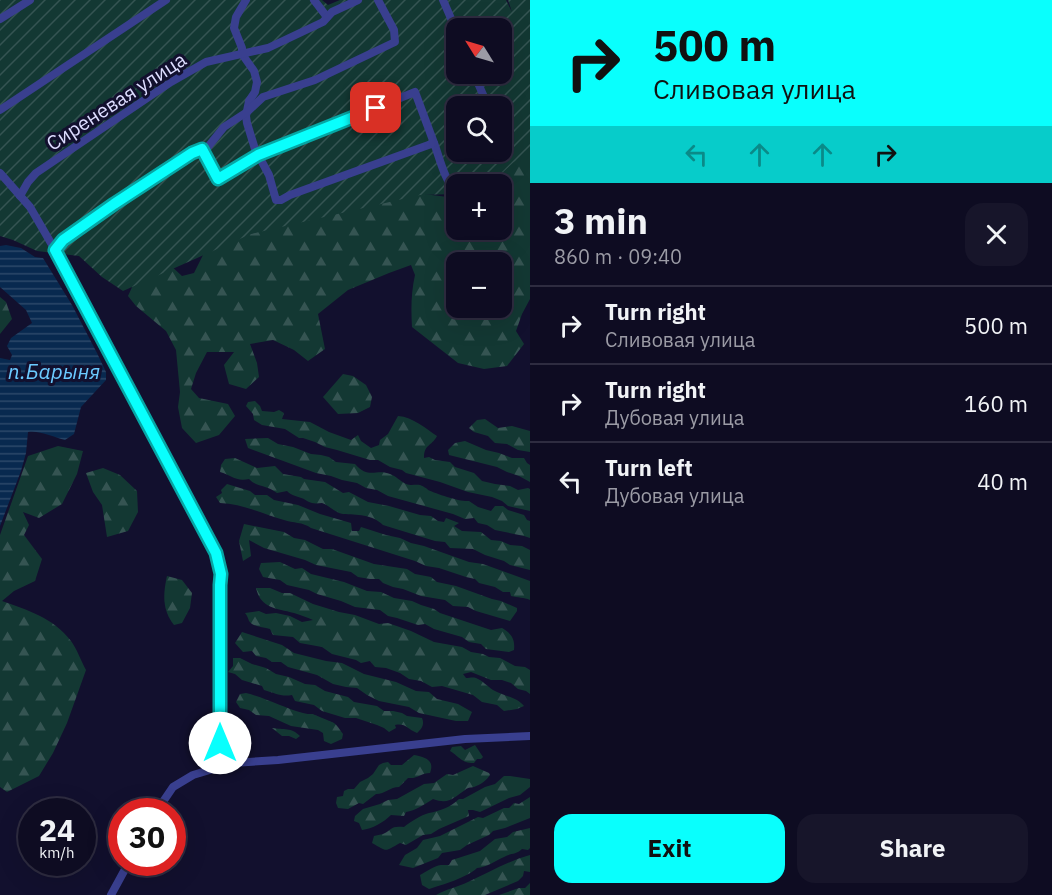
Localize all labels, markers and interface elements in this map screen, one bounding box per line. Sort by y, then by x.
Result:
north arrow [446,18,512,84]
map controls [446,18,512,318]
text: 500 m [653,18,776,73]
icon: right [554,24,632,102]
street label: Сиреневая улица [41,45,192,156]
text: Сливовая улица [653,71,856,106]
pin [350,82,401,133]
icon: arrive [359,91,392,124]
button: search [446,96,512,162]
icon: left [680,138,713,171]
icon: ahead [743,138,776,171]
icon: ahead [806,138,839,171]
icon: right [869,138,902,171]
button: + [446,174,512,240]
text: 3 min [554,197,648,244]
button: close [965,203,1028,266]
text: 860 m · 09:40 [554,243,682,270]
button: − [446,252,512,318]
text: Turn right [605,297,706,326]
icon: right [554,309,587,342]
text: 500 m [964,311,1028,340]
text: Сливовая улица [605,326,755,353]
water label: п.Барыня [8,357,100,385]
text: Turn right [605,375,706,404]
icon: right [554,387,587,420]
text: 160 m [964,389,1028,418]
text: Дубовая улица [605,404,744,431]
text: Turn left [605,453,693,482]
icon: left [554,465,587,498]
text: 40 m [977,467,1028,496]
text: Дубовая улица [605,482,744,509]
position arrow [188,711,252,775]
speed limit sign: 30 [108,798,186,876]
text: 24 [39,810,75,849]
button: Exit [554,814,785,883]
button: Share [797,814,1028,883]
text: km/h [39,843,75,862]

